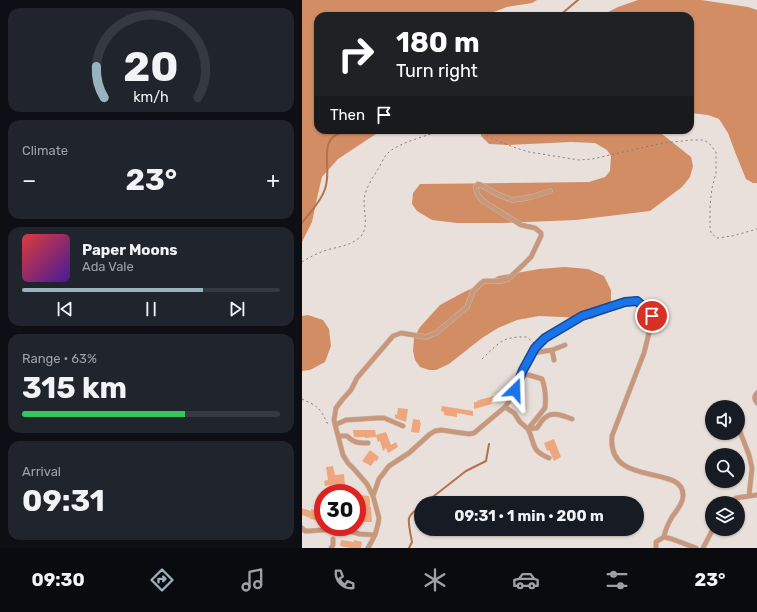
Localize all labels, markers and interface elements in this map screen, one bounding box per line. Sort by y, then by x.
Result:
text: 180 m [396,26,480,59]
icon: right [330,28,382,80]
text: 20 [123,42,179,91]
text: Turn right [396,60,478,82]
text: km/h [133,89,169,106]
icon: arrive [373,104,395,126]
text: Then [330,106,365,124]
text: Climate [22,143,68,158]
text: 23° [125,162,177,198]
text: − [22,167,36,194]
text: + [266,167,280,194]
text: Paper Moons [82,241,178,259]
text: Ada Vale [82,259,134,274]
icon: previous [54,298,76,320]
icon: pause [140,298,162,320]
icon: next [226,298,248,320]
pin [635,299,669,333]
icon: arrive [641,305,663,327]
text: Range · 63% [22,351,97,366]
position arrow [494,369,536,411]
text: 315 km [22,370,127,406]
map controls [705,400,745,536]
button: sound [705,400,745,440]
button: search [705,448,745,488]
text: Arrival [22,464,61,479]
text: 09:31 [22,483,105,519]
speed limit sign: 30 [314,484,366,536]
button: layers [705,496,745,536]
text: 09:31 · 1 min · 200 m [454,507,604,525]
icon: directions [148,566,176,594]
icon: music [239,566,267,594]
icon: phone [330,566,358,594]
icon: climate [421,566,449,594]
icon: car [512,566,540,594]
icon: filters [603,566,631,594]
text: 09:30 [32,569,85,591]
text: 23° [694,569,725,591]

